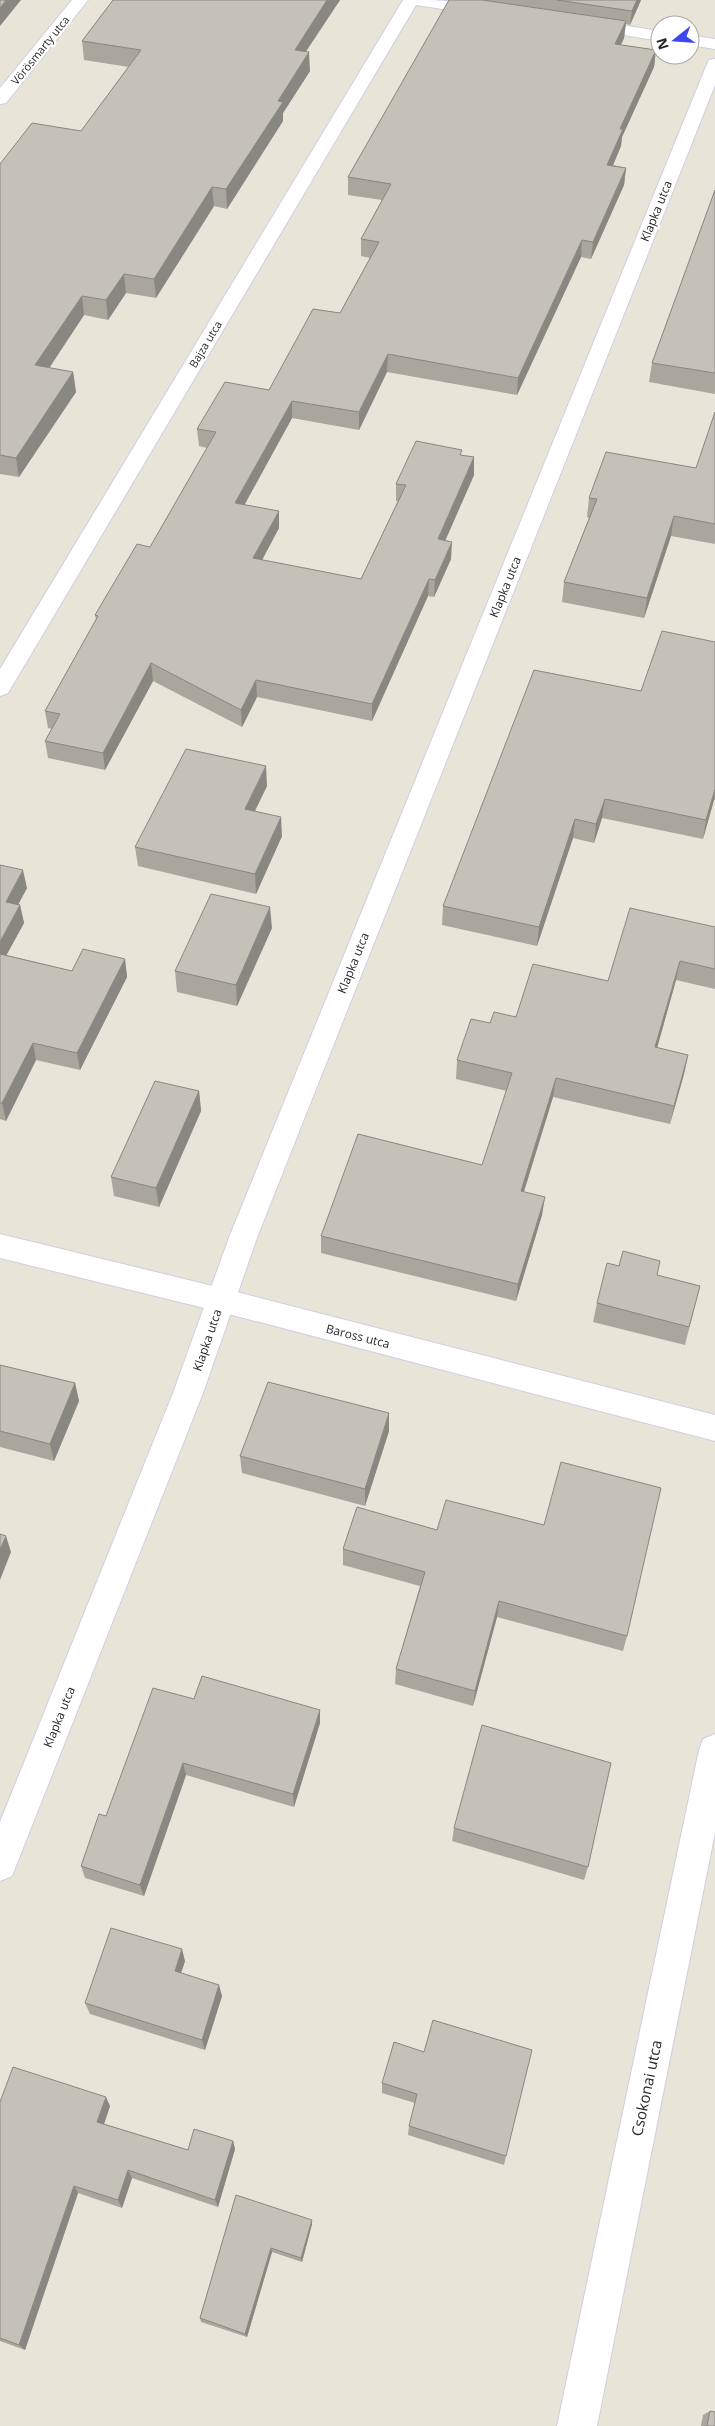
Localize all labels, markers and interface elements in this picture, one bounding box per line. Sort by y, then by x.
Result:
street label: Vörösmarty utca [8,12,72,88]
north arrow [650,15,700,65]
text: N [651,36,673,52]
street label: Klapka utca [636,178,676,244]
street label: Bajza utca [185,318,225,370]
street label: Klapka utca [485,554,525,620]
street label: Klapka utca [333,930,373,996]
street label: Klapka utca [188,1307,226,1373]
street label: Baross utca [324,1320,392,1352]
street label: Klapka utca [39,1684,79,1750]
street label: Csokonai utca [626,2038,666,2138]

